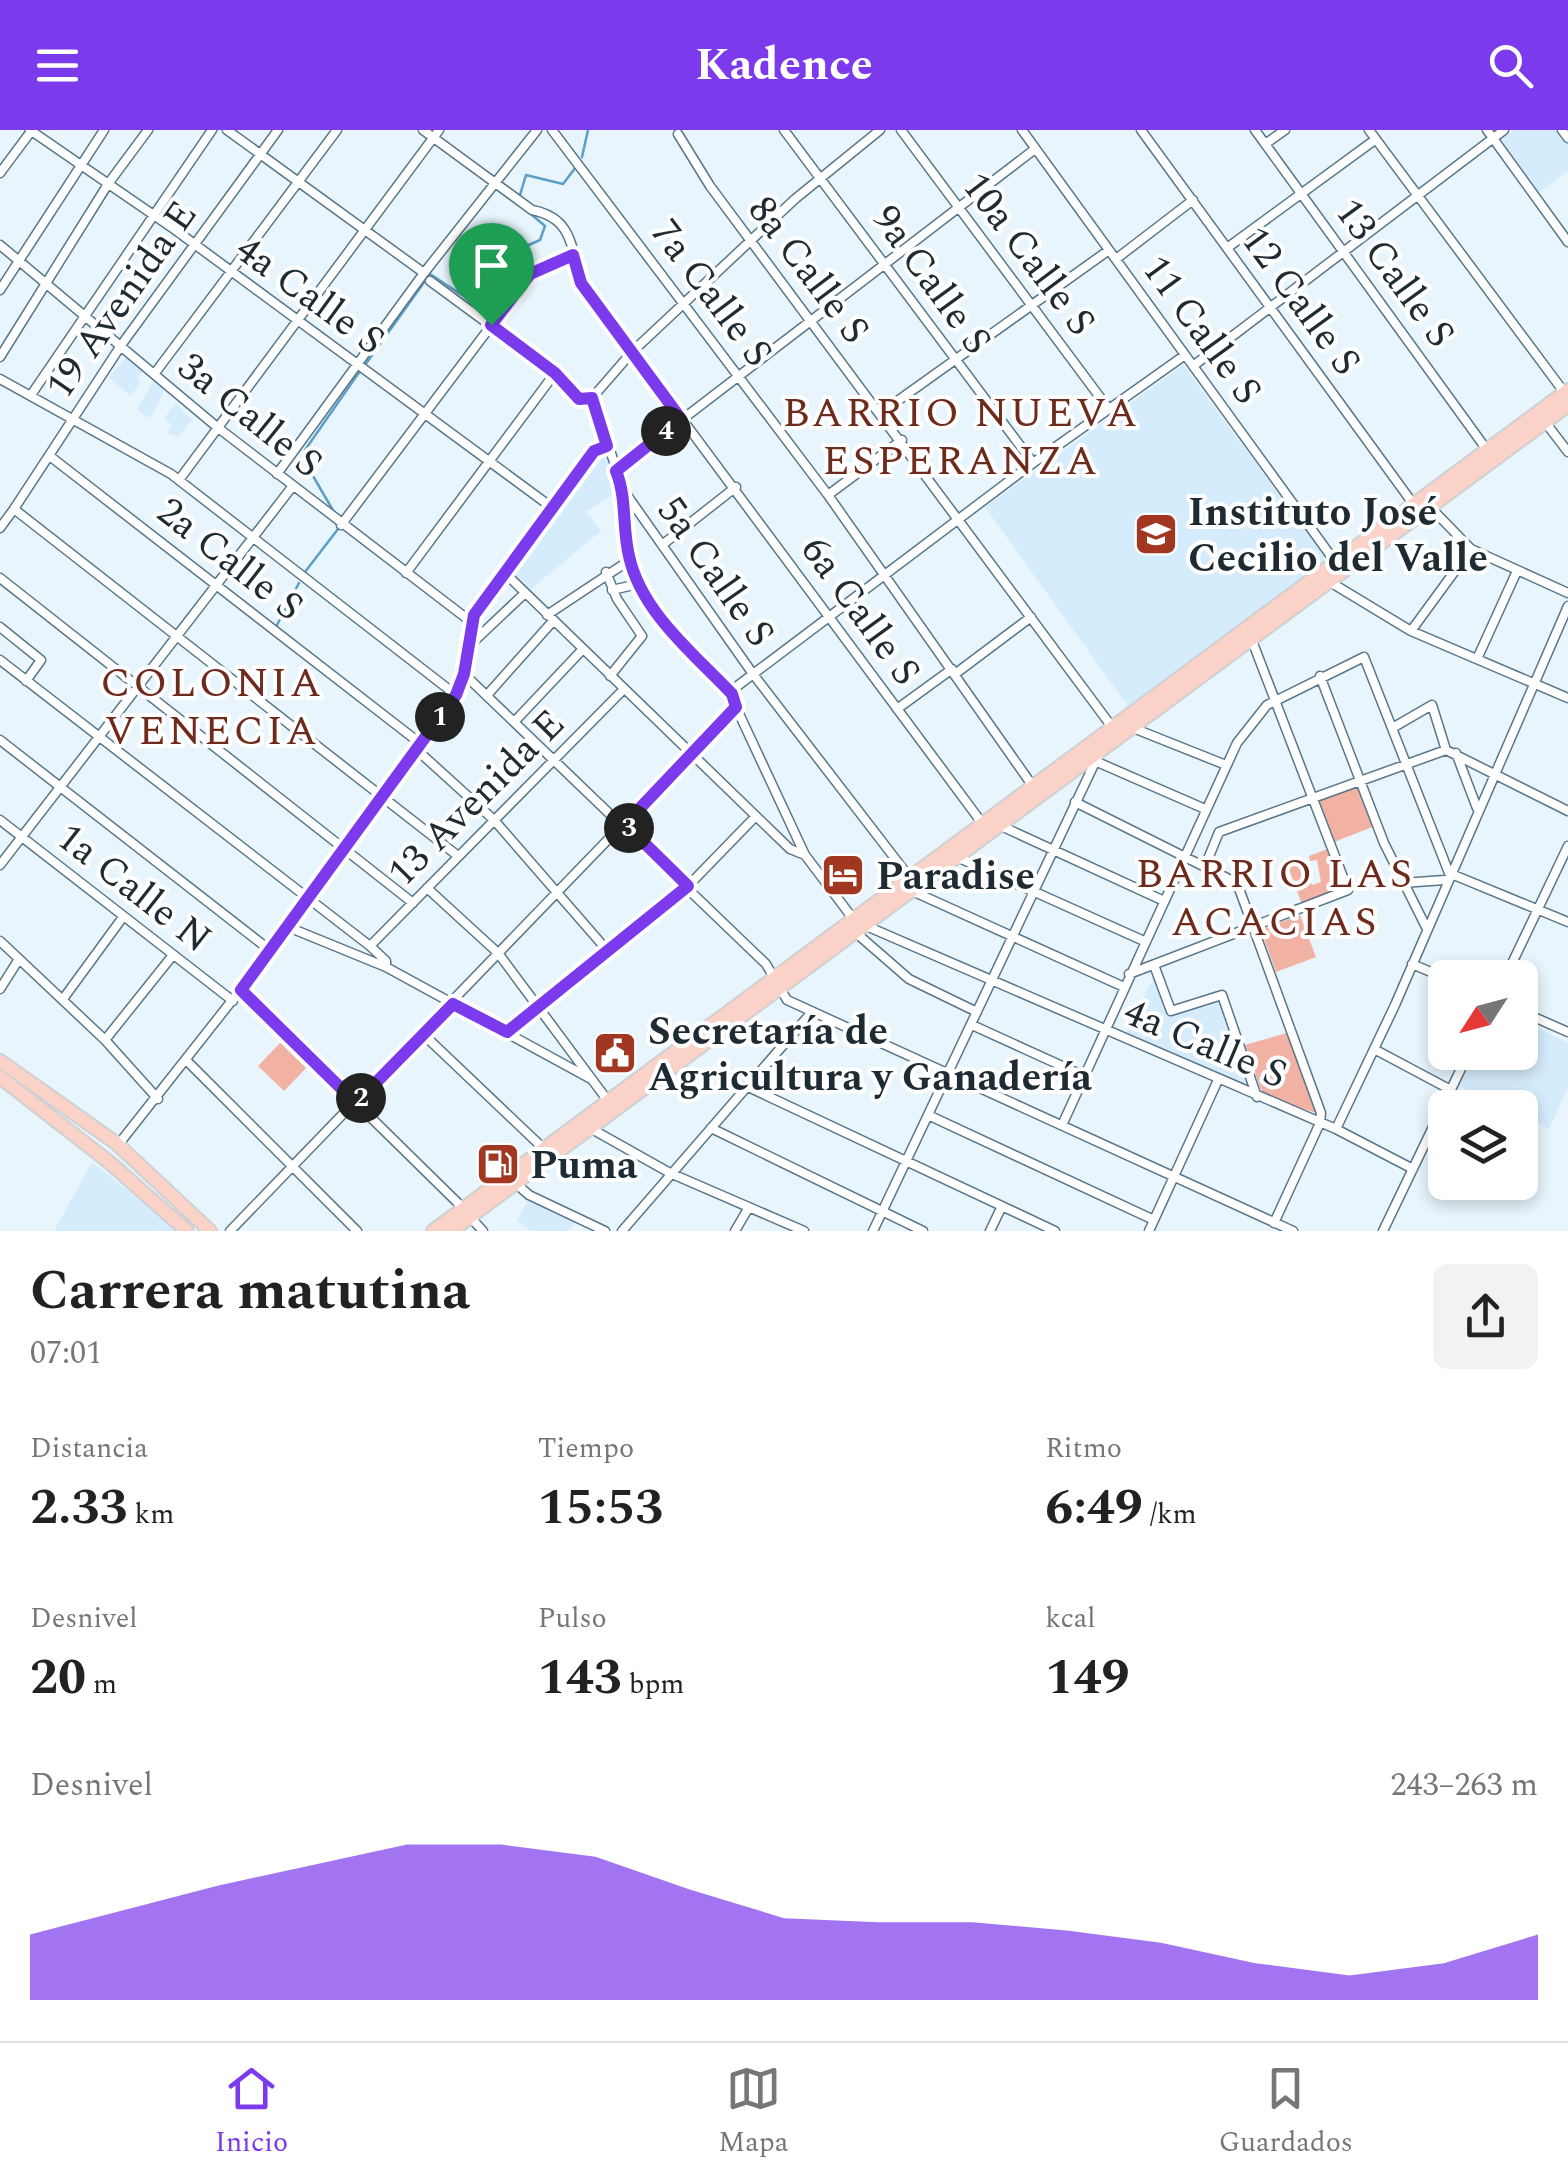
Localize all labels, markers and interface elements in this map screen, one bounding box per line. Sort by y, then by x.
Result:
text: Kadence [695,31,873,100]
icon: menu [30,38,85,93]
icon: search [1483,38,1538,93]
street label: 10a Calle S [946,159,1110,350]
street label: 8a Calle S [732,183,884,358]
street label: 13 Calle S [1319,186,1469,361]
street label: 19 Avenida E [31,189,213,412]
street label: 9a Calle S [856,193,1006,368]
street label: 7a Calle S [635,206,787,381]
street label: 12 Calle S [1225,214,1375,389]
street label: 4a Calle S [222,221,397,371]
pin [449,223,534,326]
icon: arrive [464,238,519,293]
street label: 11 Calle S [1126,243,1276,418]
street label: 3a Calle S [163,338,335,494]
district label: BARRIO NUEVA ESPERANZA [782,382,1140,493]
pin: 4 [641,406,691,456]
text: 4 [658,409,674,452]
street label: 2a Calle S [143,483,316,637]
place label: Instituto José Cecilio del Valle [1188,483,1488,590]
street label: 5a Calle S [641,484,789,660]
school or university icon: Instituto José Cecilio del Valle [1133,511,1179,557]
street label: 6a Calle S [785,524,935,699]
district label: COLONIA VENECIA [100,652,324,763]
pin: 1 [415,692,465,742]
street label: 13 Avenida E [377,699,573,895]
pin: 3 [604,803,654,853]
text: 3 [621,806,637,849]
street label: 1a Calle N [43,809,224,969]
district label: BARRIO LAS ACACIAS [1135,843,1415,954]
place label: Paradise [876,847,1035,908]
hotel icon: Paradise [820,852,866,898]
north arrow [1428,960,1538,1070]
map controls [1428,960,1538,1200]
street label: 4a Calle S [1114,983,1296,1106]
place label: Secretaría de Agricultura y Ganadería [648,1002,1093,1109]
public building icon: Secretaría de Agricultura y Ganadería [592,1030,638,1076]
pin: 2 [336,1073,386,1123]
text: 2 [353,1076,369,1119]
button: layers [1428,1090,1538,1200]
place label: Puma [530,1136,638,1197]
fuel station icon: Puma [475,1141,521,1187]
text: Carrera matutina [30,1250,470,1333]
button: share [1433,1264,1538,1369]
text: 07:01 [30,1329,102,1378]
text: Distancia [30,1427,148,1470]
text: Tiempo [538,1427,634,1470]
text: Ritmo [1045,1427,1122,1470]
text: 2.33 [30,1470,128,1546]
text: 15:53 [538,1470,663,1546]
text: 6:49 [1045,1470,1143,1546]
text: km [128,1493,174,1536]
text: /km [1143,1493,1197,1536]
text: Desnivel [30,1597,138,1640]
text: Pulso [538,1597,607,1640]
text: kcal [1045,1597,1096,1640]
text: 20 [30,1640,86,1716]
text: 143 [538,1640,622,1716]
text: 149 [1045,1640,1129,1716]
text: m [86,1663,117,1706]
text: bpm [622,1663,684,1706]
text: Desnivel [30,1761,153,1810]
text: 243–263 m [1390,1761,1538,1810]
tab: Inicio [215,2061,288,2164]
tab: Mapa [718,2061,789,2164]
tab: Guardados [1219,2061,1353,2164]

